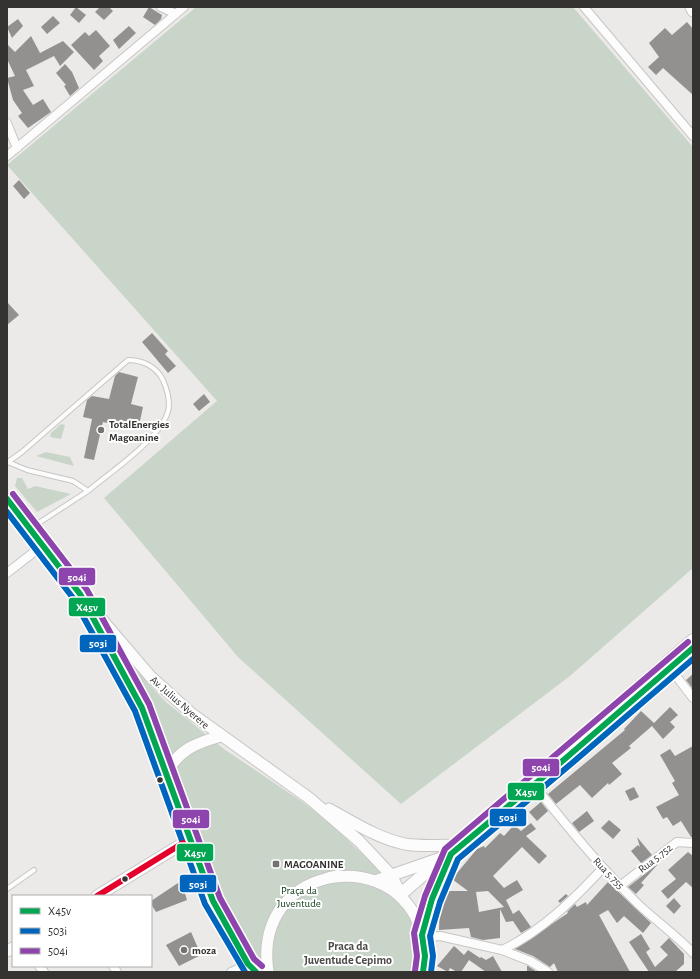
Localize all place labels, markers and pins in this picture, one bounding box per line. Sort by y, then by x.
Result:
place label: TotalEnergies Magoanine [109,419,169,443]
marker: TotalEnergies Magoanine [96,425,106,435]
unlabelled marker [155,775,165,785]
marker: MAGOANINE [271,859,281,869]
place label: MAGOANINE [284,859,344,870]
unlabelled marker [120,874,130,884]
marker: moza [179,945,189,955]
place label: moza [192,945,217,956]

